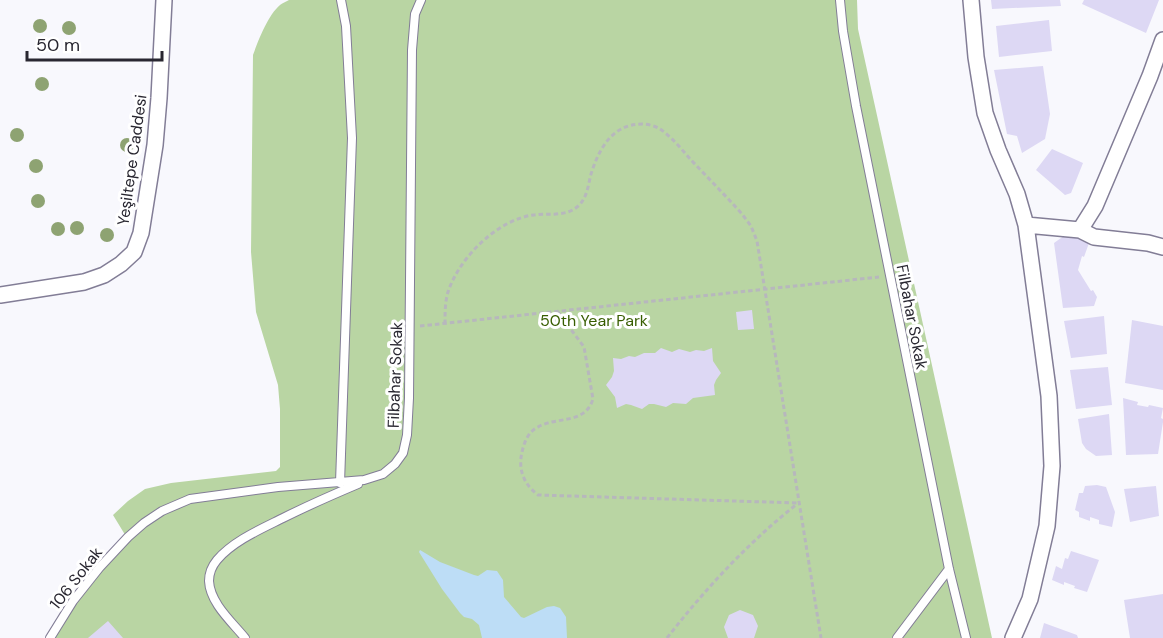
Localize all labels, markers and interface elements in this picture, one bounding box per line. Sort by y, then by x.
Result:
scale bar [27,24,162,62]
text: 50 m [36,33,80,57]
street label: Yeşiltepe Caddesi [112,93,152,227]
street label: Filbahar Sokak [892,263,932,371]
park label: 50th Year Park [540,310,648,331]
street label: Filbahar Sokak [383,322,407,428]
street label: 106 Sokak [45,542,107,614]

